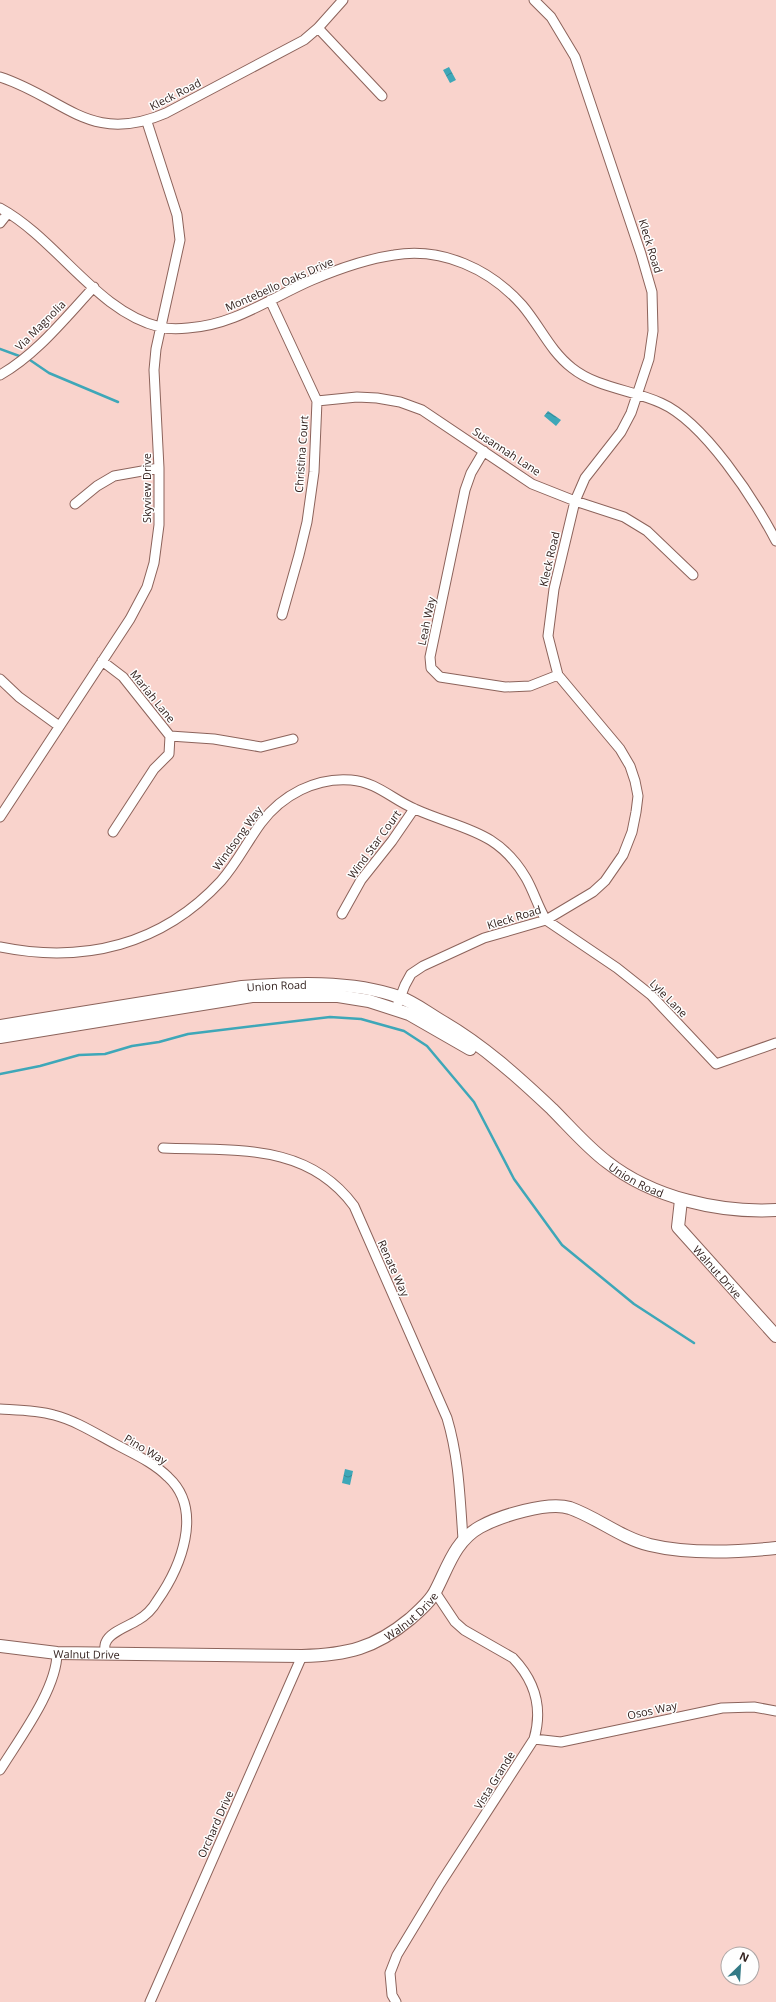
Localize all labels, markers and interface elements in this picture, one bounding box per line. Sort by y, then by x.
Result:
street label: Kleck Road [147,75,203,113]
street label: Kleck Road [636,217,666,275]
street label: Montebello Oaks Drive [223,253,335,315]
street label: Via Magnolia [12,297,68,353]
street label: Christina Court [291,415,311,493]
street label: Susannah Lane [470,423,544,479]
street label: Skyview Drive [139,453,154,523]
street label: Kleck Road [535,530,563,588]
street label: Leah Way [414,595,439,647]
street label: Mariah Lane [127,666,179,726]
street label: Windsong Way [209,803,266,873]
street label: Wind Star Court [344,807,404,881]
street label: Kleck Road [485,902,543,932]
street label: Union Road [246,976,307,994]
street label: Lyle Lane [647,976,691,1020]
street label: Union Road [606,1159,666,1200]
street label: Renate Way [375,1237,413,1299]
street label: Walnut Drive [690,1242,746,1301]
street label: Pino Way [122,1430,171,1468]
street label: Walnut Drive [381,1589,441,1643]
street label: Walnut Drive [53,1645,120,1661]
street label: Osos Way [626,1697,679,1723]
street label: Vista Grande [470,1748,518,1812]
street label: Orchard Drive [193,1788,237,1860]
north arrow [720,1946,760,1986]
text: N [737,1948,752,1965]

